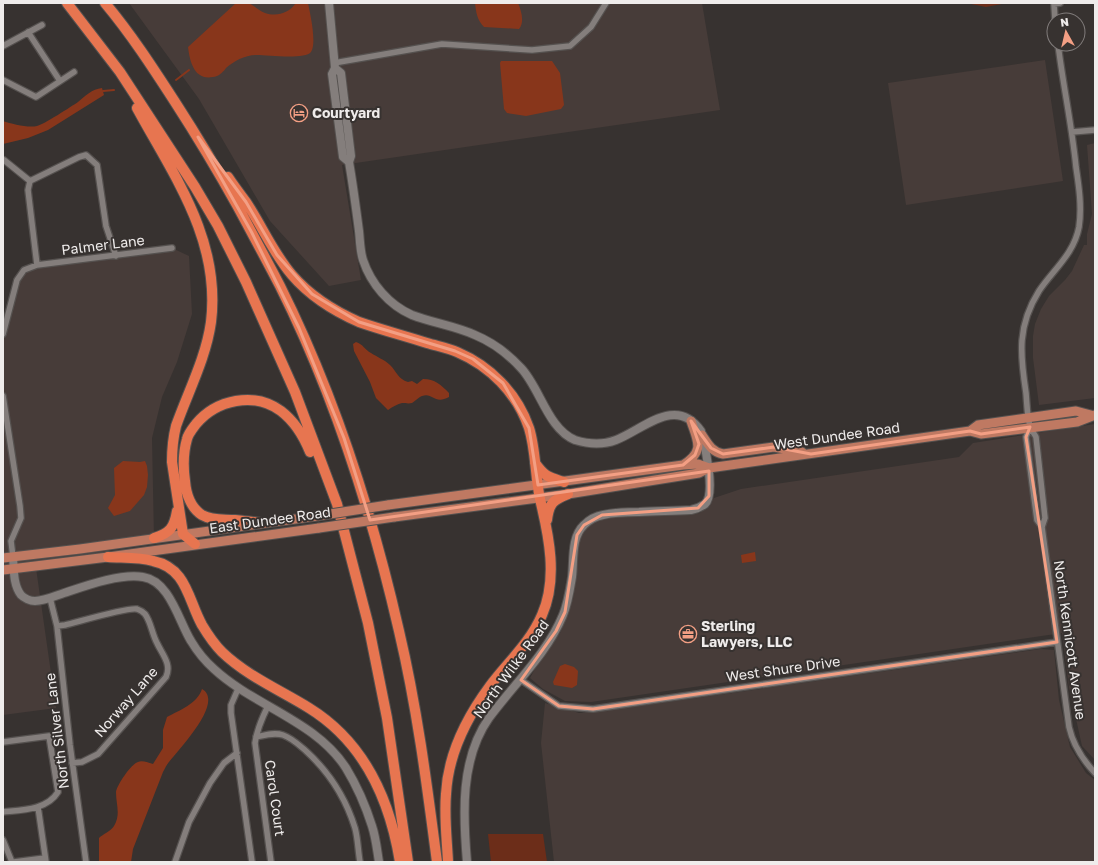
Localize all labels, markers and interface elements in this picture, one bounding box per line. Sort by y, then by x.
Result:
north arrow [1046,12,1086,52]
text: N [1059,15,1070,29]
hotel icon: Courtyard [289,103,309,123]
place label: Courtyard [312,104,380,121]
street label: Palmer Lane [60,231,145,258]
street label: West Dundee Road [773,418,901,453]
street label: East Dundee Road [208,503,332,536]
street label: North Kennicott Avenue [1051,559,1090,721]
street label: North Wilke Road [469,616,552,721]
place label: Sterling Lawyers, LLC [701,617,792,650]
office icon: Sterling Lawyers, LLC [678,624,698,644]
street label: West Shure Drive [725,652,841,685]
street label: Norway Lane [90,663,161,740]
street label: North Silver Lane [41,672,72,790]
street label: Carol Court [262,759,289,837]

